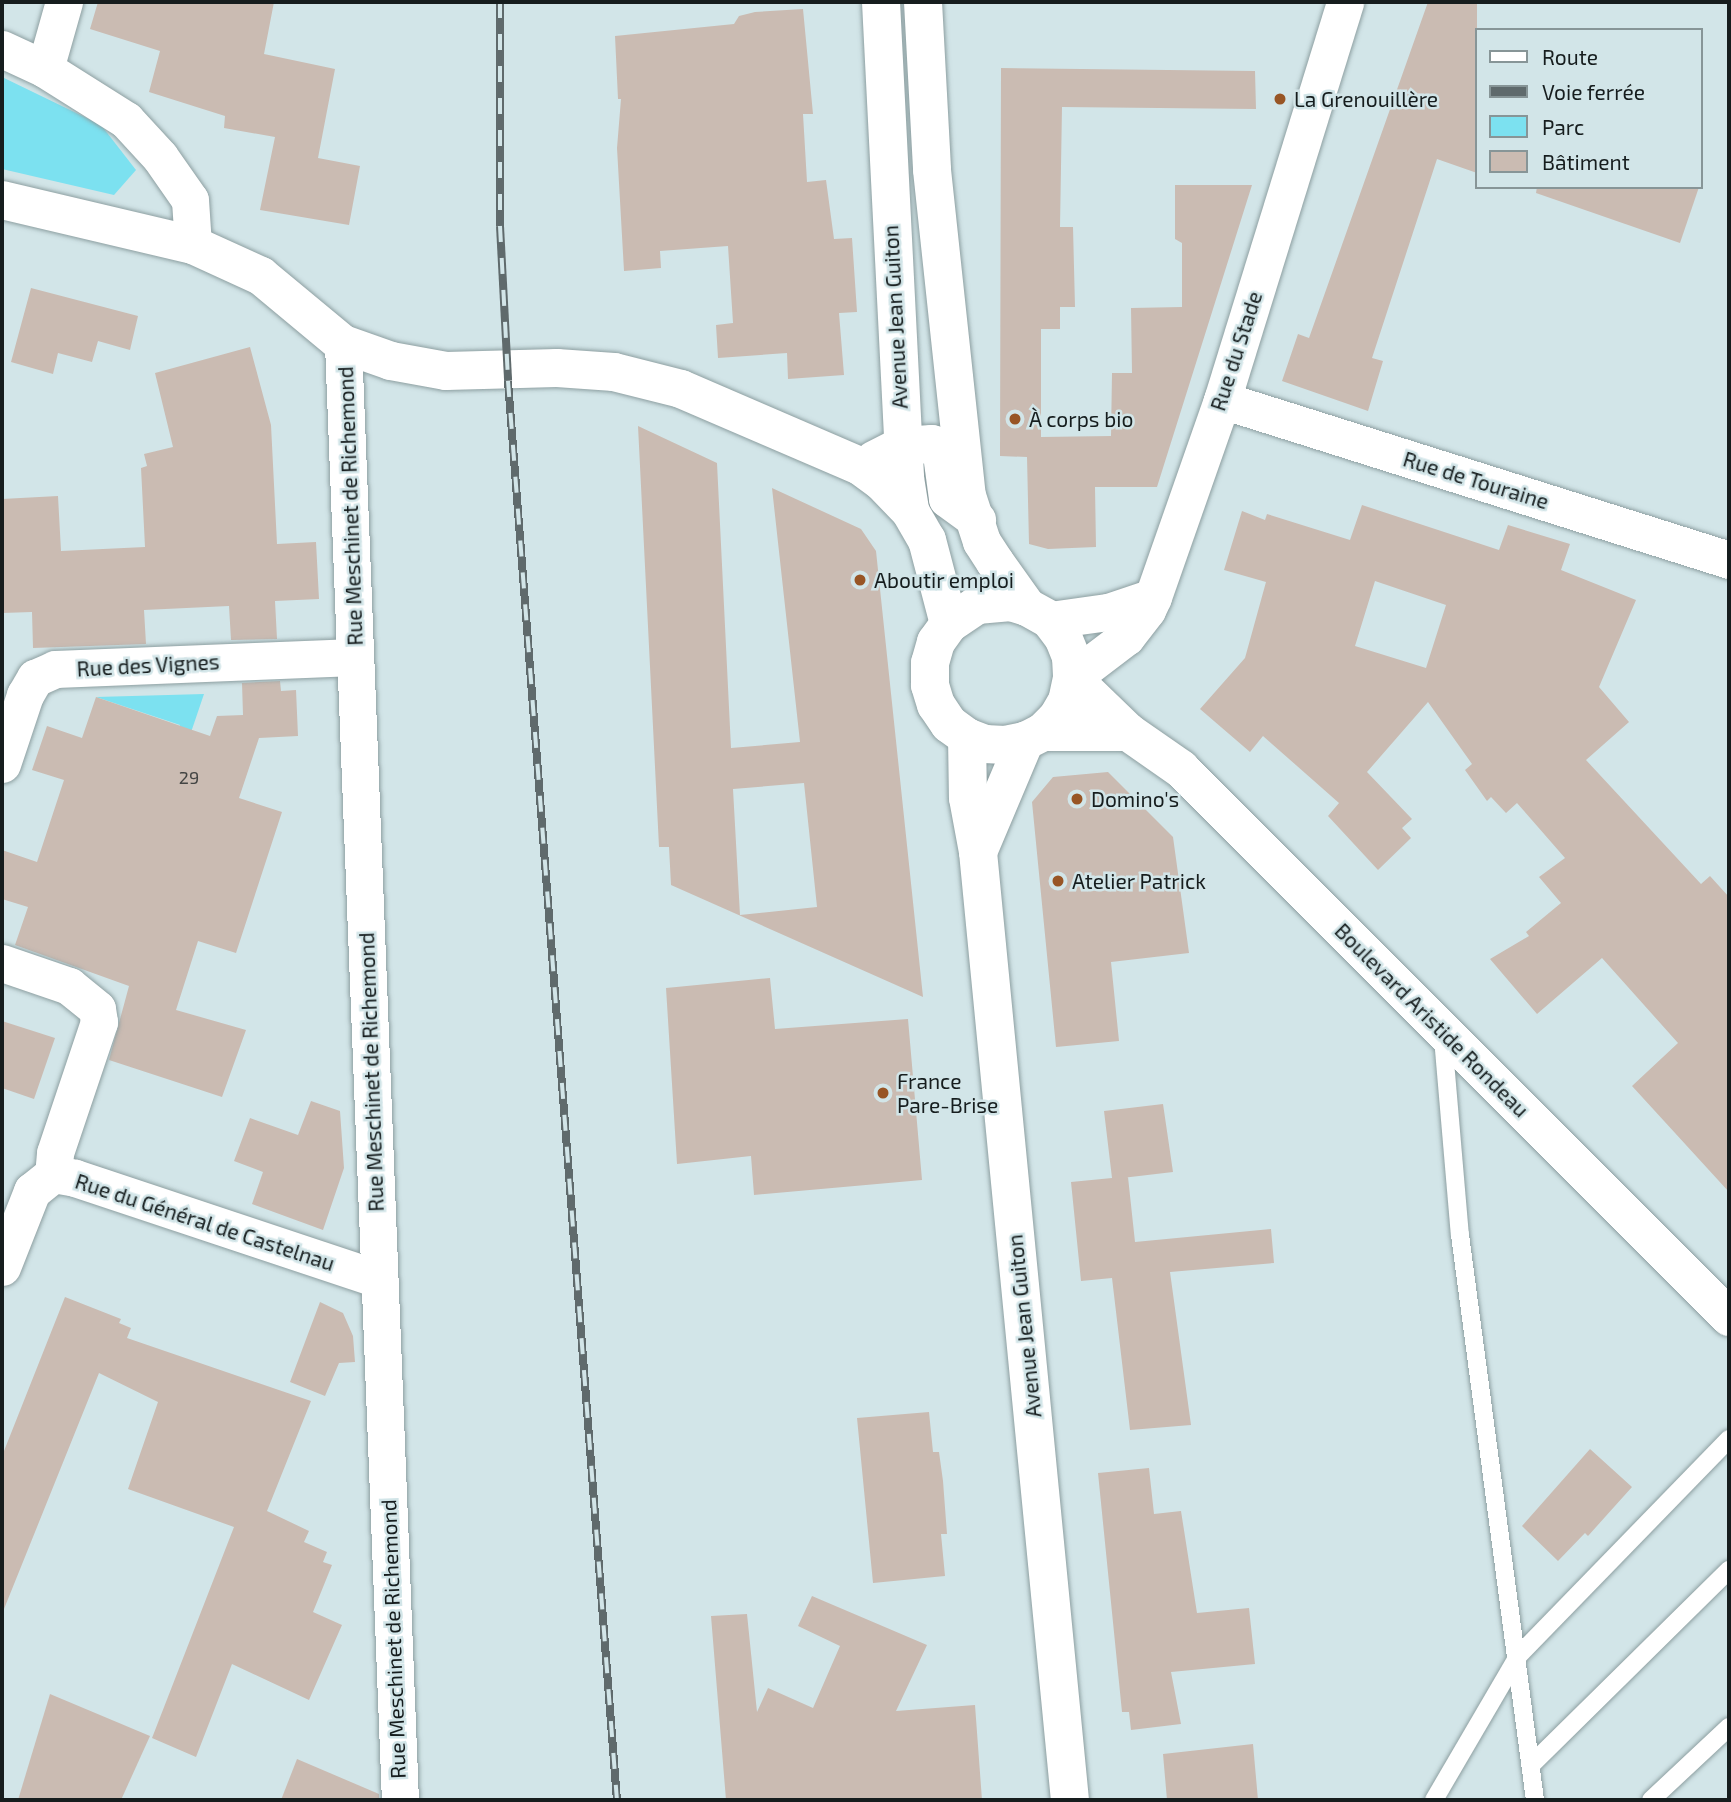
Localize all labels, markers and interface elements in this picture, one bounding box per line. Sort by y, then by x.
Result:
legend [1476,28,1703,189]
text: Route [1542,44,1598,69]
text: Voie ferrée [1542,79,1645,104]
place label: La Grenouillère [1294,86,1438,112]
marker: La Grenouillère [1272,91,1288,107]
text: Parc [1542,114,1584,139]
text: Bâtiment [1542,149,1630,174]
street label: Avenue Jean Guiton [878,224,912,410]
street label: Rue du Stade [1205,288,1267,414]
street label: Rue Meschinet de Richemond [333,366,367,646]
place label: À corps bio [1029,406,1134,432]
marker: À corps bio [1007,411,1023,427]
street label: Rue de Touraine [1400,446,1552,514]
place label: Aboutir emploi [874,567,1014,593]
marker: Aboutir emploi [852,572,868,588]
street label: Rue des Vignes [76,649,220,681]
house number: 29 [179,766,199,788]
place label: Domino's [1091,786,1179,812]
marker: Domino's [1069,791,1085,807]
place label: Atelier Patrick [1072,868,1206,894]
marker: Atelier Patrick [1050,873,1066,889]
street label: Boulevard Aristide Rondeau [1330,918,1534,1122]
street label: Rue Meschinet de Richemond [354,932,388,1212]
place label: France Pare-Brise [897,1068,998,1118]
marker: France Pare-Brise [875,1085,891,1101]
street label: Rue du Général de Castelnau [72,1168,338,1276]
street label: Avenue Jean Guiton [1002,1233,1046,1419]
street label: Rue Meschinet de Richemond [376,1499,410,1779]

